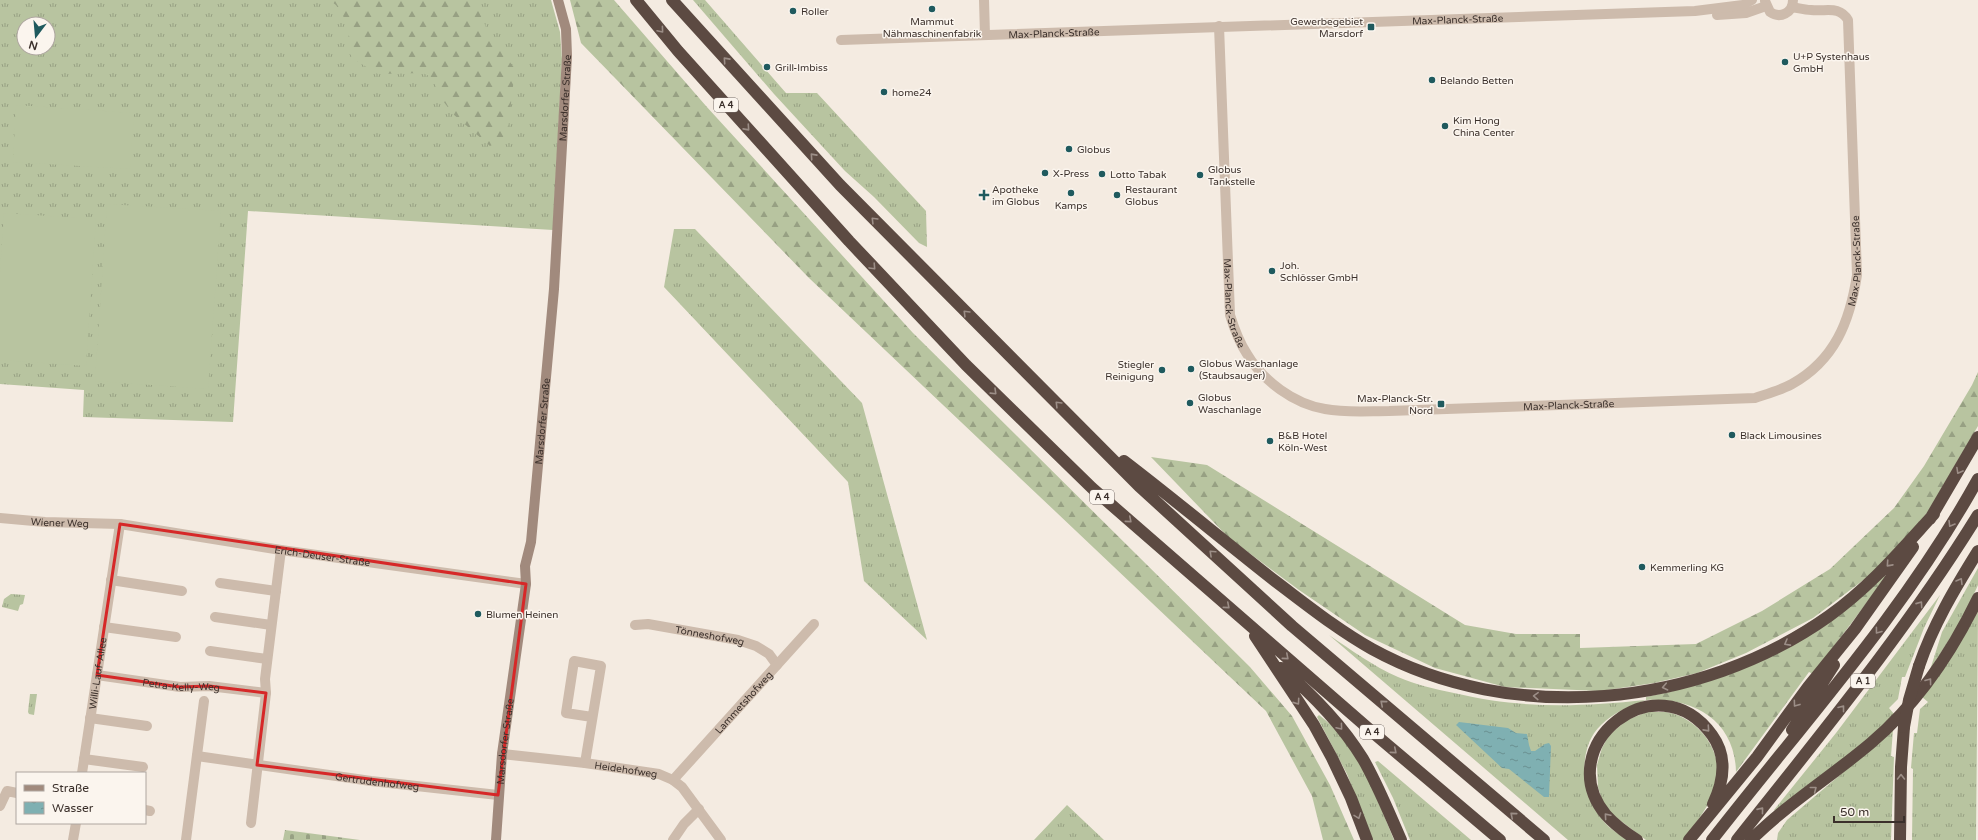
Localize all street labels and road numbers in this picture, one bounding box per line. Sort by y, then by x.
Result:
street label: Max-Planck-Straße [1412,13,1504,28]
street label: Max-Planck-Straße [1008,26,1100,41]
street label: Marsdorfer Straße [557,54,574,142]
road number: A 4 [714,98,738,112]
street label: Max-Planck-Straße [1846,215,1864,308]
street label: Max-Planck-Straße [1221,258,1247,350]
street label: Marsdorfer Straße [533,377,553,465]
street label: Max-Planck-Straße [1523,398,1615,413]
road number: A 4 [1090,490,1114,504]
street label: Wiener Weg [30,516,89,530]
street label: Erich-Deuser-Straße [273,544,371,569]
street label: Tönneshofweg [674,624,746,649]
street label: Willi-Lauf-Allee [87,636,110,710]
street label: Lammetshofweg [713,669,775,736]
road number: A 1 [1851,674,1875,688]
street label: Petra-Kelly-Weg [141,677,221,694]
street label: Marsdorfer Straße [495,697,517,785]
road number: A 4 [1360,725,1384,739]
street label: Heidehofweg [594,759,658,781]
street label: Gertrudenhofweg [334,771,420,793]

